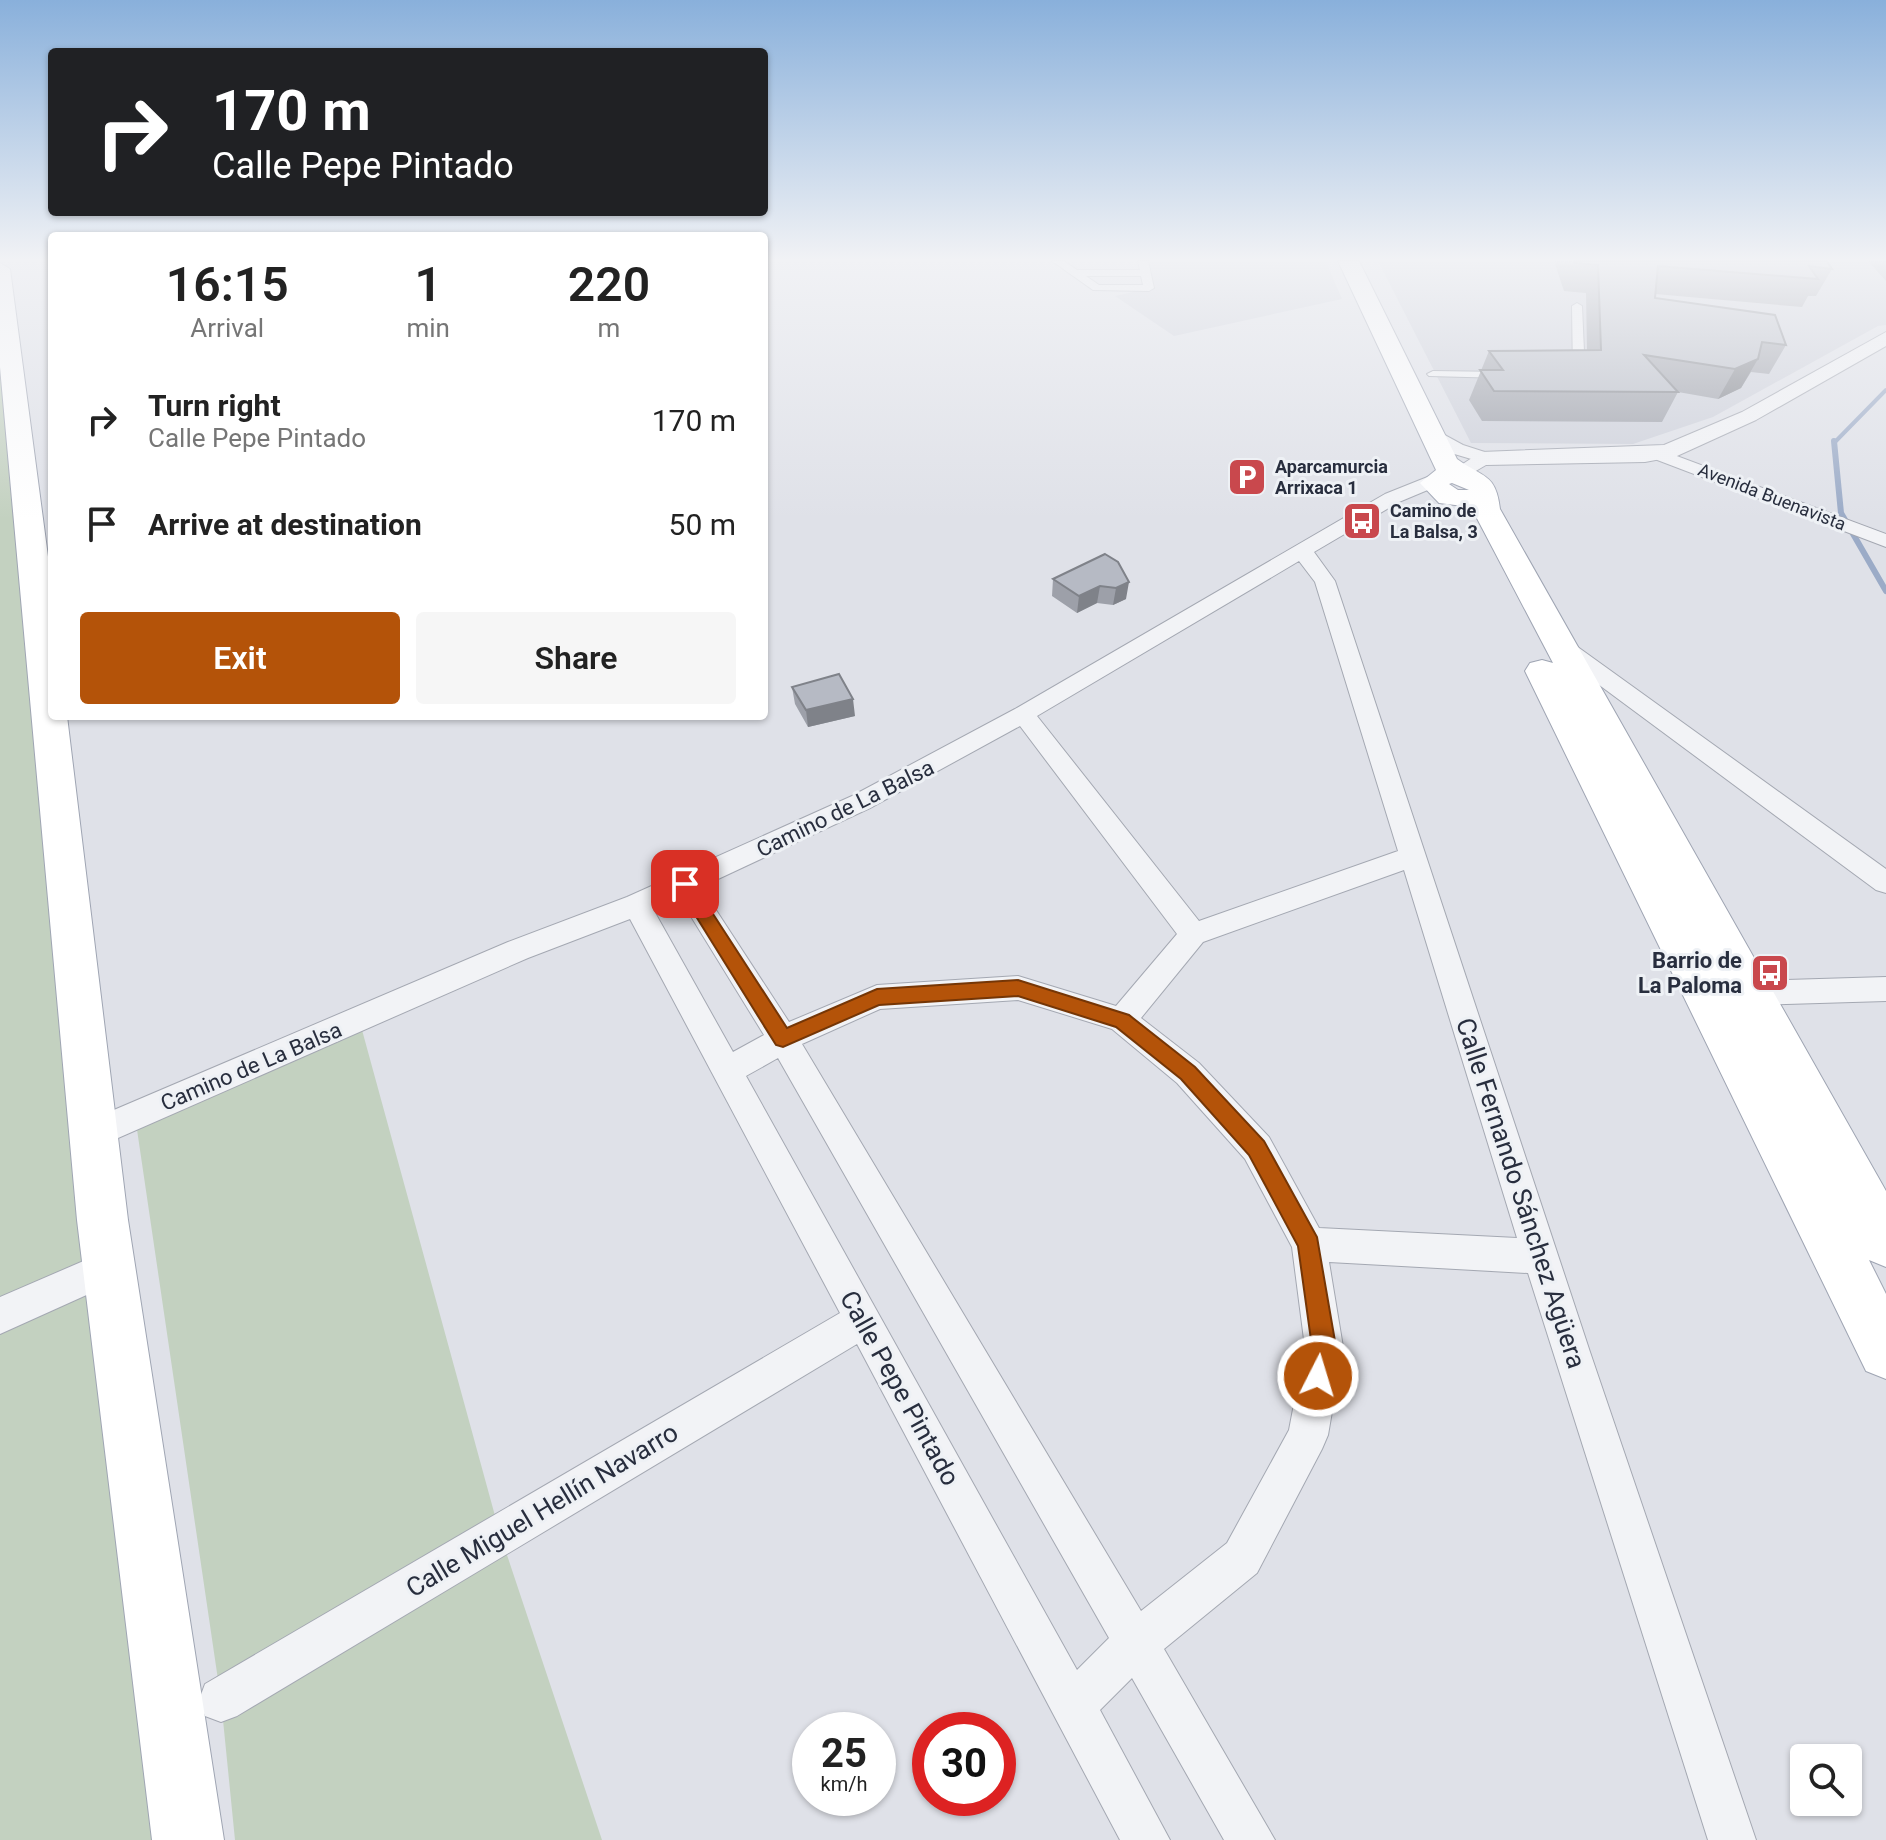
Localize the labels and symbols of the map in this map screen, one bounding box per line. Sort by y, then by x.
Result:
parking icon: Aparcamurcia Arrixaca 1 [1226,456,1268,498]
place label: Aparcamurcia Arrixaca 1 [1275,456,1388,498]
street label: Avenida Buenavista [1695,459,1849,534]
bus stop icon: Camino de La Balsa, 3 [1341,500,1383,542]
place label: Camino de La Balsa, 3 [1390,500,1478,542]
street label: Camino de La Balsa [752,755,938,862]
pin [651,850,719,918]
place label: Barrio de La Paloma [1638,948,1742,998]
bus stop icon: Barrio de La Paloma [1749,952,1791,994]
street label: Calle Fernando Sánchez Agüera [1450,1014,1592,1372]
street label: Camino de La Balsa [157,1017,345,1116]
street label: Calle Pepe Pintado [834,1285,966,1491]
position arrow [1276,1334,1360,1418]
street label: Calle Miguel Hellín Navarro [401,1417,683,1603]
speed limit sign: 30 [912,1712,1016,1816]

